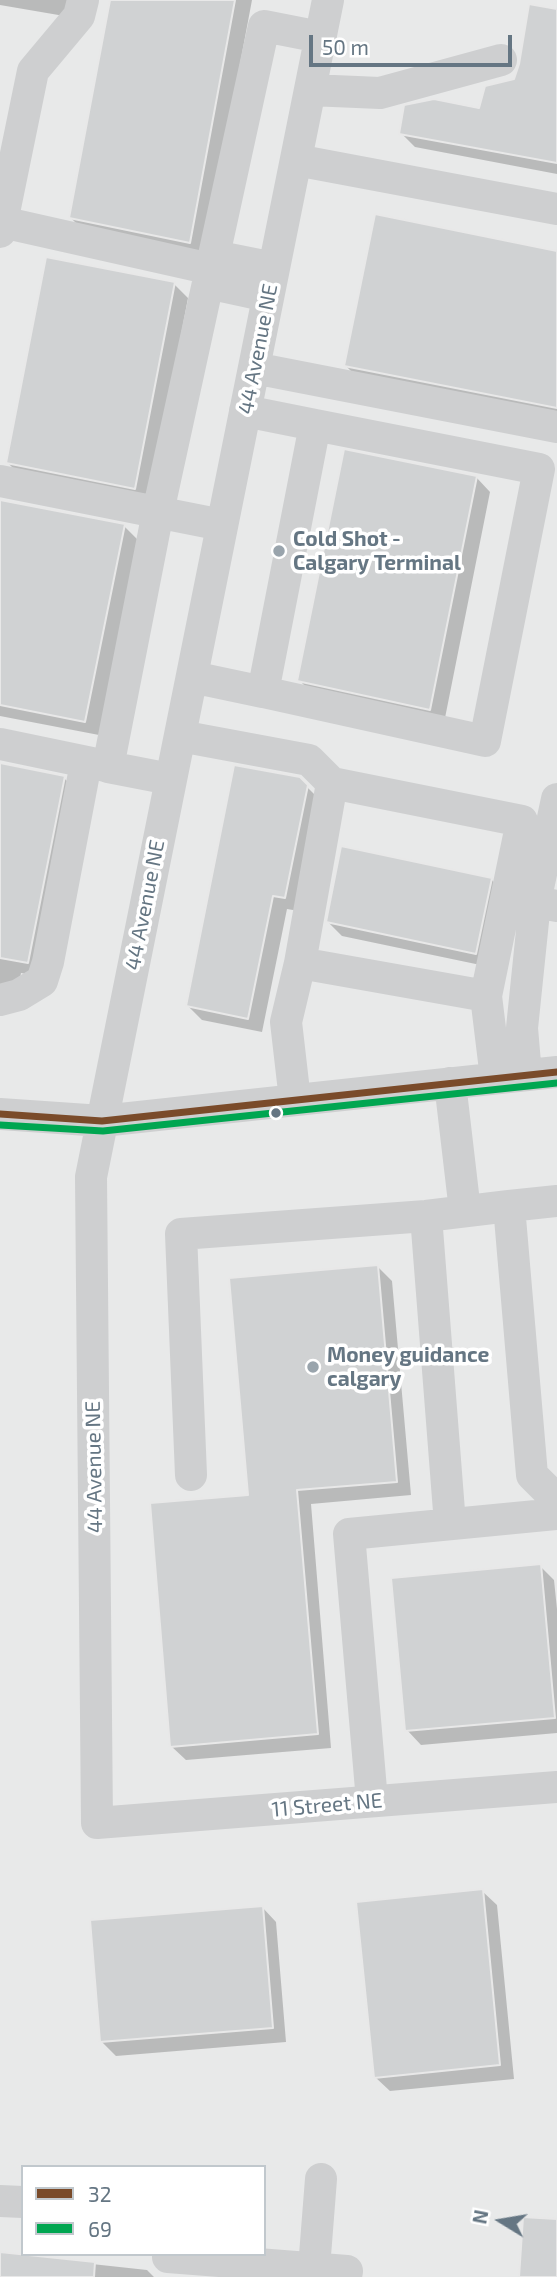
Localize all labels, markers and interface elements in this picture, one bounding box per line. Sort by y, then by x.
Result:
scale bar [312,21,515,65]
text: 50 m [322,34,369,59]
street label: 44 Avenue NE [233,282,283,416]
place label: Cold Shot - Calgary Terminal [293,526,461,576]
marker: Cold Shot - Calgary Terminal [271,543,287,559]
street label: 44 Avenue NE [120,838,170,972]
unlabelled marker [269,1106,283,1120]
place label: Money guidance calgary [327,1342,489,1392]
marker: Money guidance calgary [305,1359,321,1375]
street label: 44 Avenue NE [80,1401,108,1533]
street label: 11 Street NE [271,1788,383,1822]
legend [21,2165,266,2256]
text: 32 [88,2181,111,2206]
north arrow [466,2186,536,2256]
text: N [467,2208,492,2226]
text: 69 [88,2216,112,2241]

